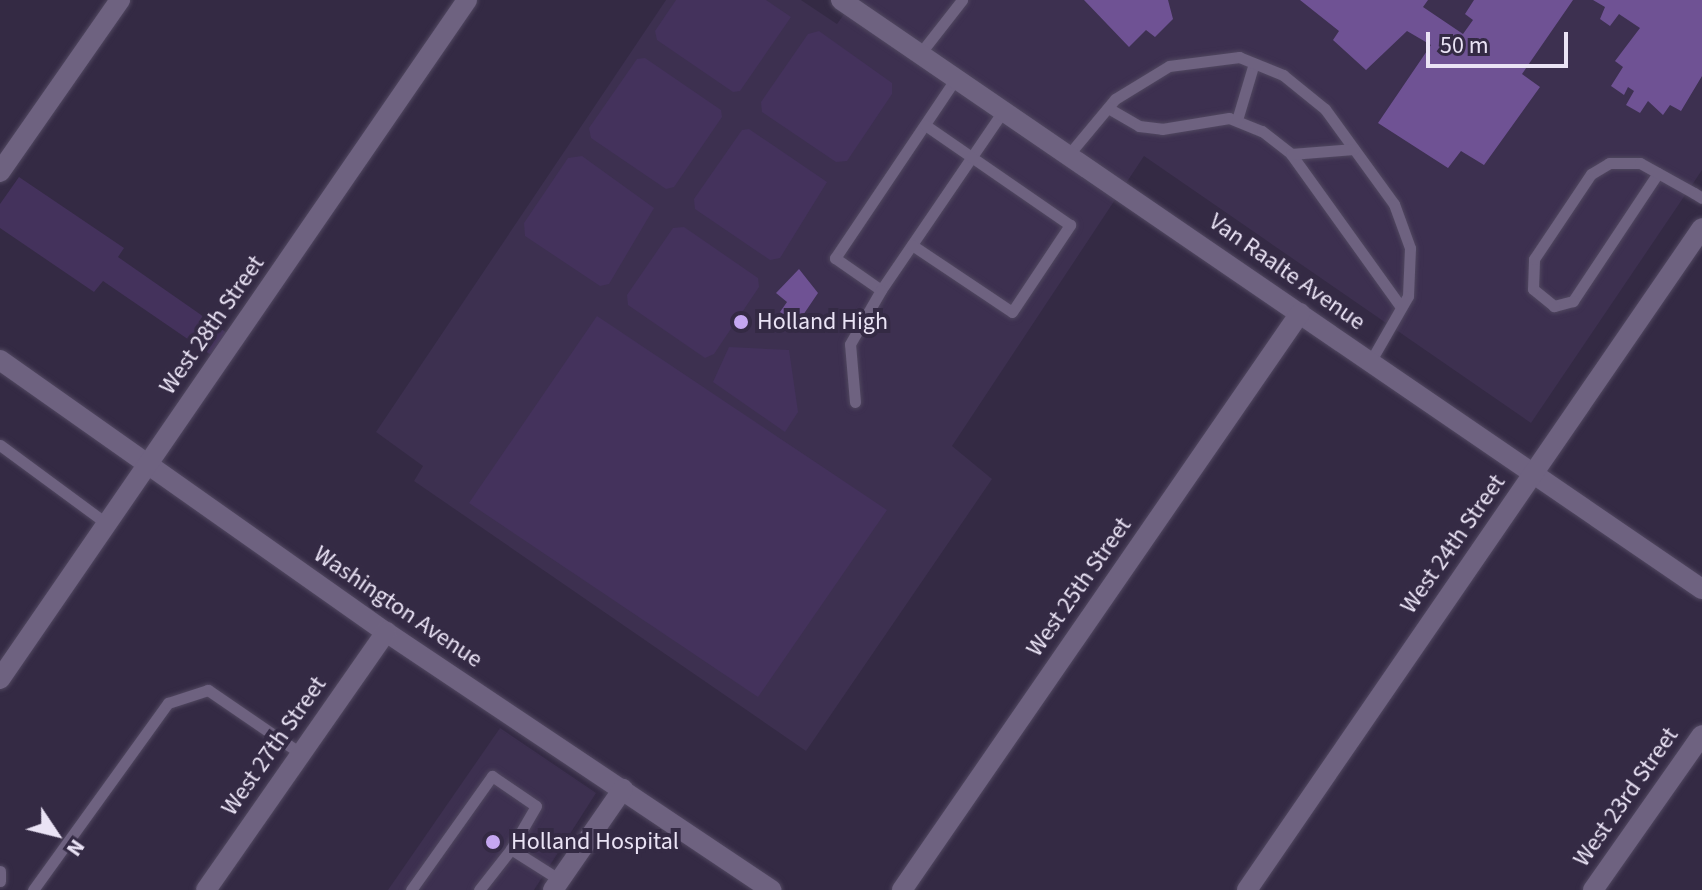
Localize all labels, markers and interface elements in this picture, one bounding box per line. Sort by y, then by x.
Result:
scale bar [1430,16,1572,66]
text: 50 m [1440,28,1489,63]
street label: Van Raalte Avenue [1203,207,1371,337]
street label: West 28th Street [153,250,271,400]
place label: Holland High [757,308,888,336]
marker: Holland High [732,313,750,331]
street label: West 24th Street [1394,469,1512,619]
street label: West 25th Street [1020,512,1138,662]
street label: Washington Avenue [308,540,488,674]
street label: West 27th Street [215,671,333,821]
street label: West 23rd Street [1567,722,1685,872]
north arrow [16,794,96,874]
place label: Holland Hospital [511,828,679,856]
marker: Holland Hospital [482,831,504,853]
text: N [58,833,93,863]

